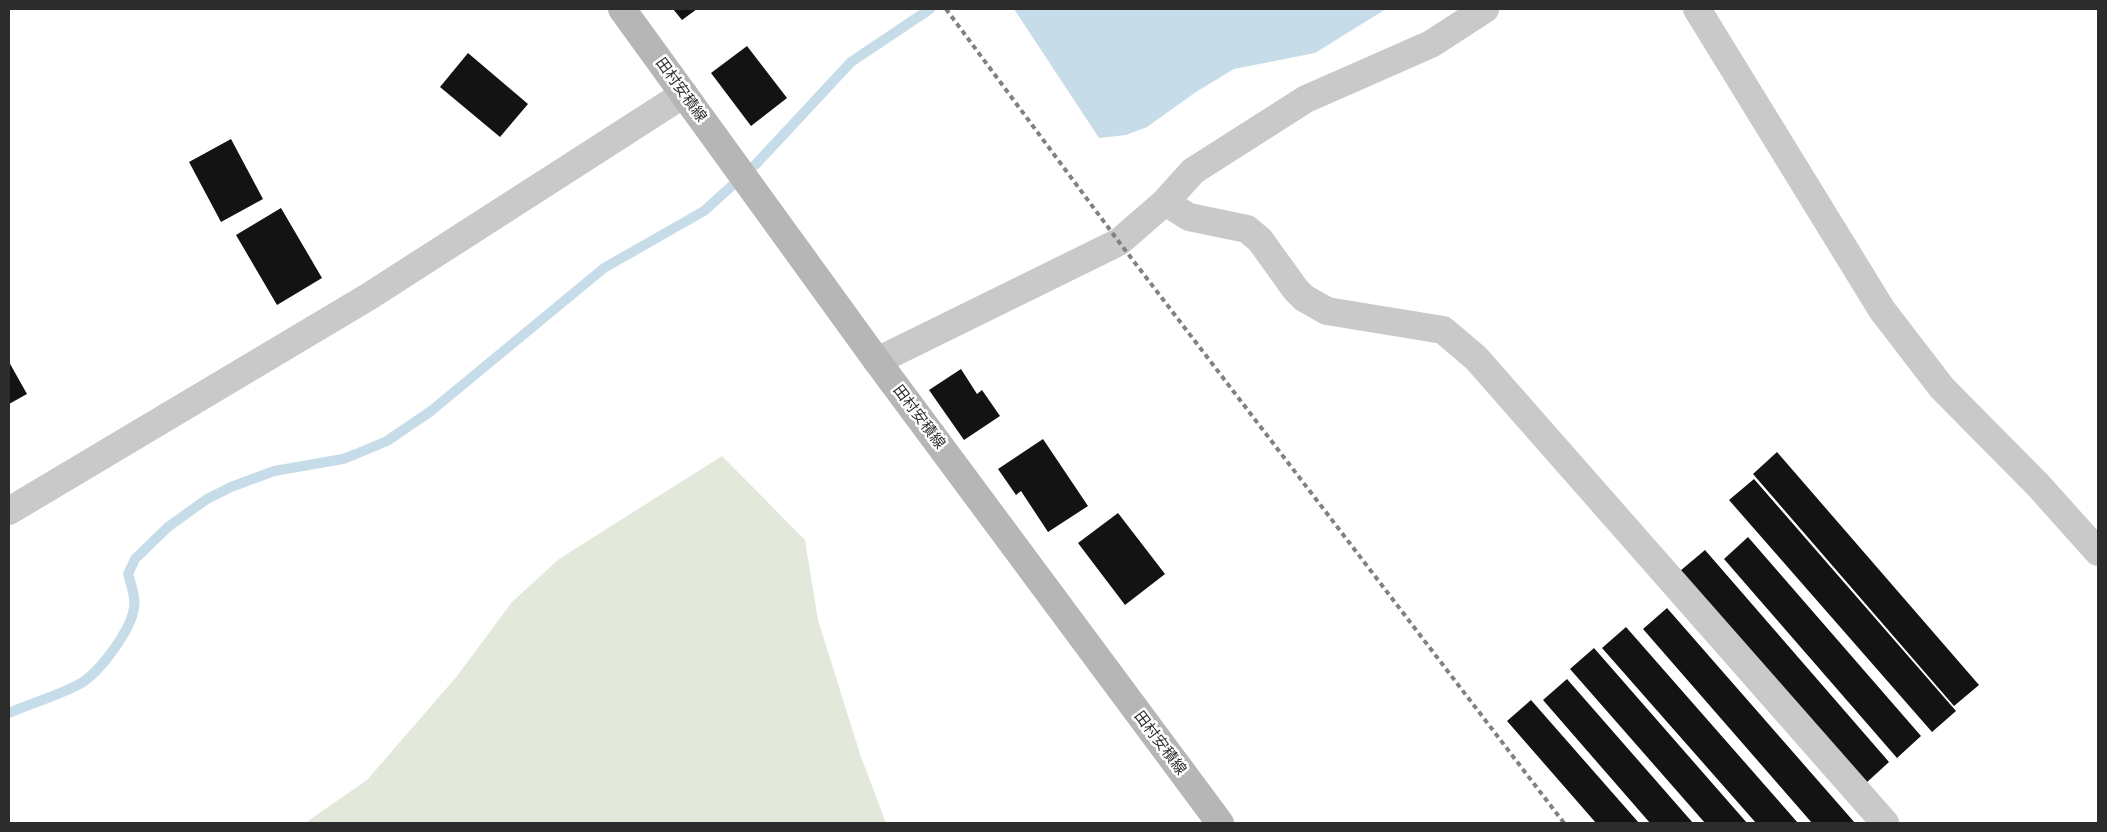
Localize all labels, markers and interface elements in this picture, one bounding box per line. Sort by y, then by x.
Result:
street label: 田村安積線 [652,54,710,126]
street label: 田村安積線 [889,382,949,452]
street label: 田村安積線 [1130,708,1190,778]

